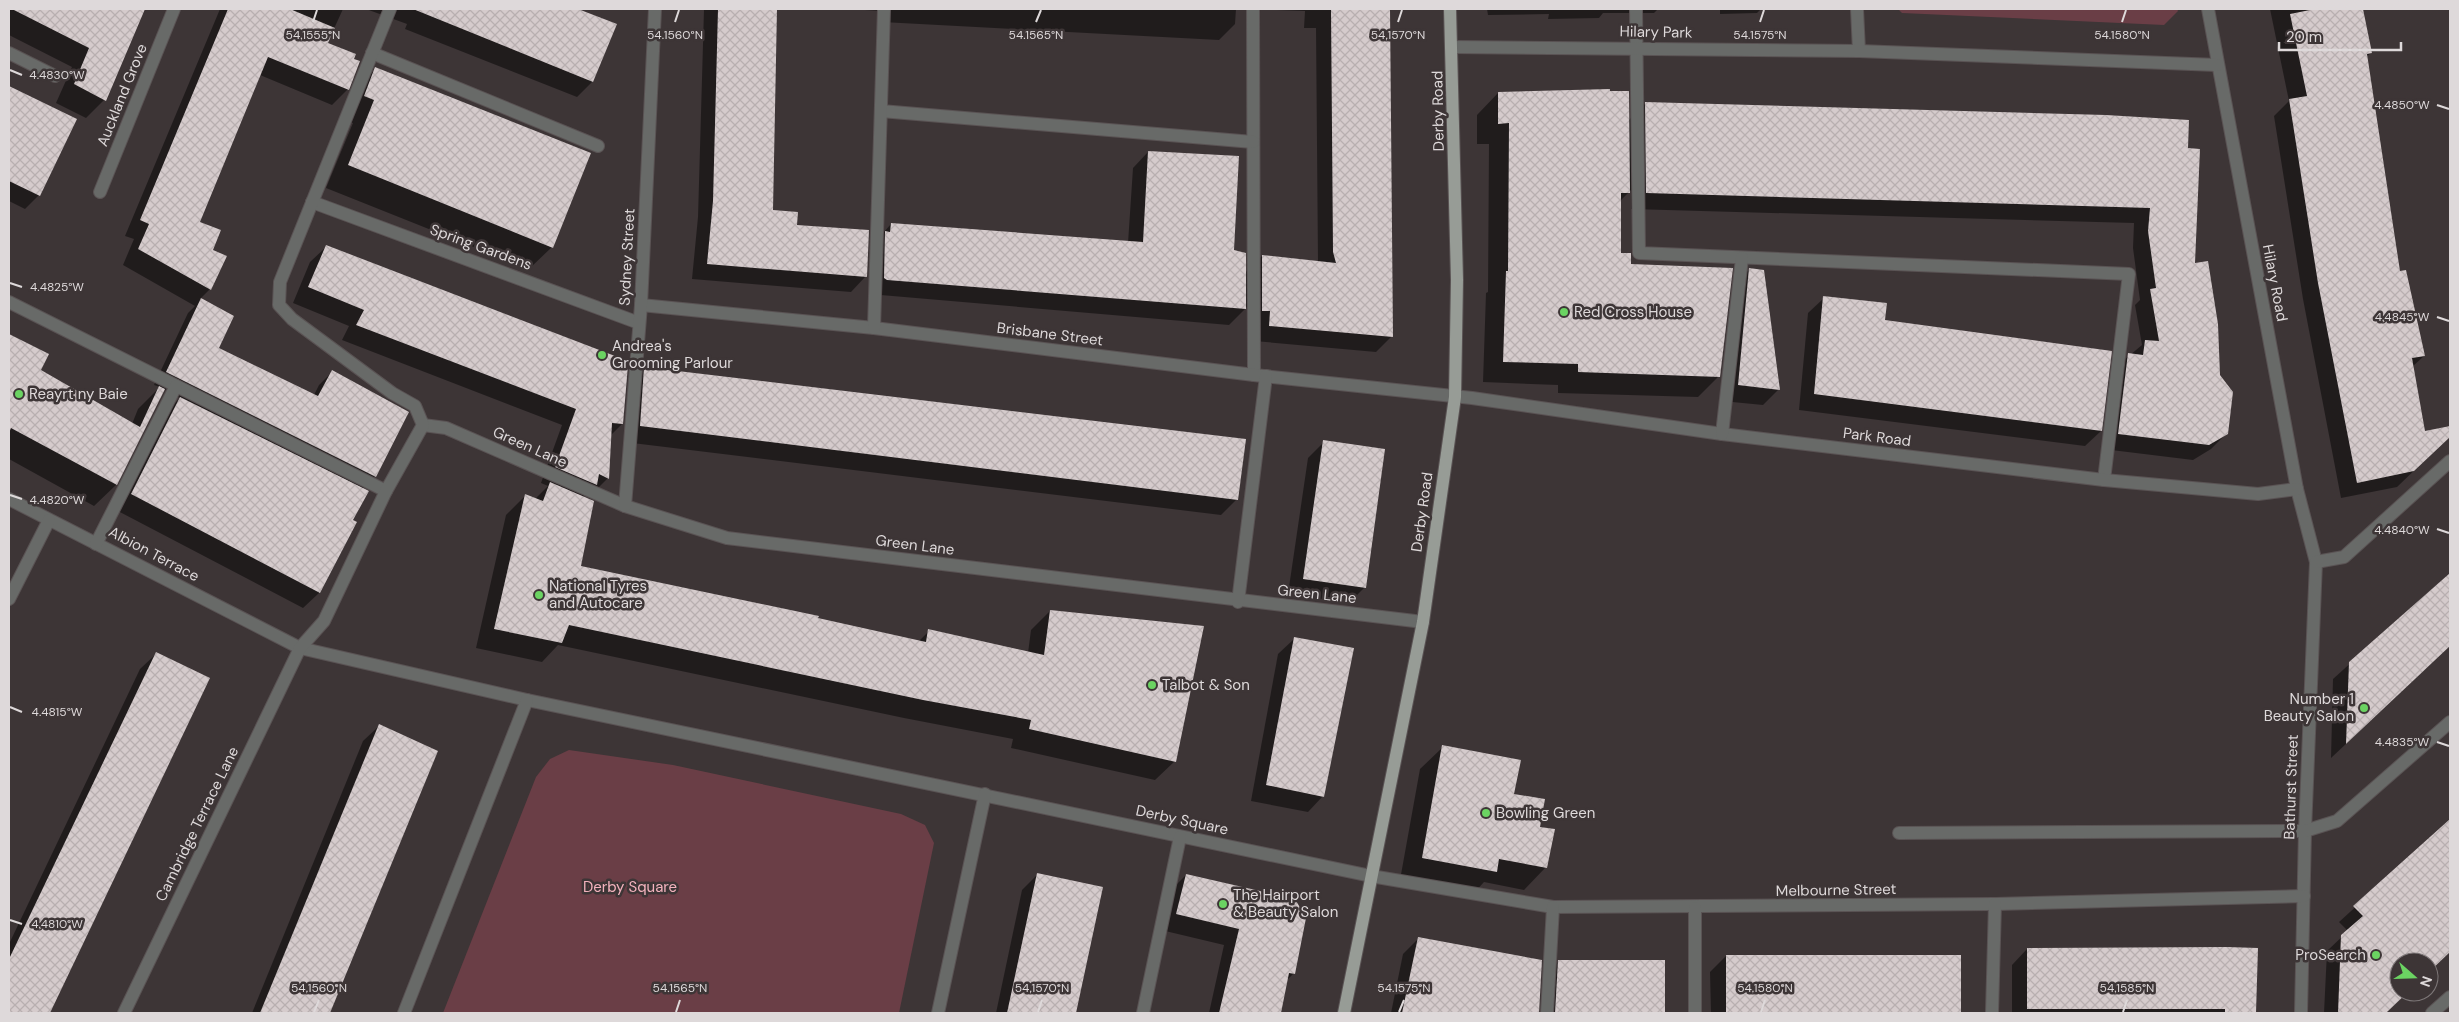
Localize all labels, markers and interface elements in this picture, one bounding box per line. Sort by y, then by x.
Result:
scale bar [2279,20,2402,52]
street label: Hilary Park [1619,21,1693,43]
text: 54.1555°N [286,27,340,43]
text: 54.1560°N [647,27,703,43]
text: 54.1565°N [1009,27,1063,43]
text: 54.1570°N [1371,27,1425,43]
text: 54.1575°N [1733,27,1787,43]
text: 54.1580°N [2094,27,2150,43]
text: 20 m [2286,27,2322,47]
street label: Auckland Grove [92,41,152,149]
text: 4.4830°W [29,67,85,83]
street label: Derby Road [1427,71,1449,151]
text: 4.4850°W [2374,97,2430,113]
street label: Sydney Street [614,208,640,306]
street label: Spring Gardens [427,219,535,275]
street label: Hilary Road [2258,243,2292,323]
text: 4.4825°W [30,279,84,295]
place label: Red Cross House [1574,302,1692,322]
marker: Red Cross House [1558,306,1570,318]
text: 4.4845°W [2375,309,2430,325]
street label: Brisbane Street [996,318,1104,350]
place label: Andrea's Grooming Parlour [612,336,733,373]
marker: Andrea's Grooming Parlour [596,349,608,361]
place label: Reayrt ny Baie [29,384,128,404]
marker: Reayrt ny Baie [13,388,25,400]
street label: Green Lane [490,422,570,472]
street label: Park Road [1842,423,1912,451]
street label: Derby Road [1406,471,1438,553]
text: 4.4820°W [30,492,85,508]
street label: Albion Terrace [105,522,203,586]
text: 4.4840°W [2374,522,2430,538]
street label: Green Lane [874,530,956,560]
place label: National Tyres and Autocare [549,576,647,613]
street label: Green Lane [1276,580,1358,608]
marker: National Tyres and Autocare [533,589,545,601]
place label: Talbot & Son [1162,675,1250,695]
marker: Talbot & Son [1146,679,1158,691]
place label: Number 1 Beauty Salon [2264,689,2354,726]
marker: Number 1 Beauty Salon [2358,702,2370,714]
text: 4.4815°W [32,704,83,720]
street label: Bathurst Street [2279,734,2303,840]
text: 4.4835°W [2375,734,2430,750]
street label: Cambridge Terrace Lane [151,743,243,905]
street label: Derby Square [1134,800,1230,840]
place label: Bowling Green [1496,803,1595,823]
marker: Bowling Green [1480,807,1492,819]
park label: Derby Square [583,877,677,897]
street label: Melbourne Street [1776,879,1897,901]
place label: The Hairport & Beauty Salon [1233,885,1338,922]
marker: The Hairport & Beauty Salon [1217,898,1229,910]
text: 4.4810°W [31,916,83,932]
place label: ProSearch [2295,945,2366,965]
marker: ProSearch [2370,949,2382,961]
north arrow [2389,952,2439,1002]
text: N [2416,974,2436,989]
text: 54.1560°N [291,980,347,996]
text: 54.1565°N [653,980,707,996]
text: 54.1570°N [1015,980,1069,996]
text: 54.1575°N [1377,980,1431,996]
text: 54.1580°N [1737,980,1793,996]
text: 54.1585°N [2100,980,2154,996]

